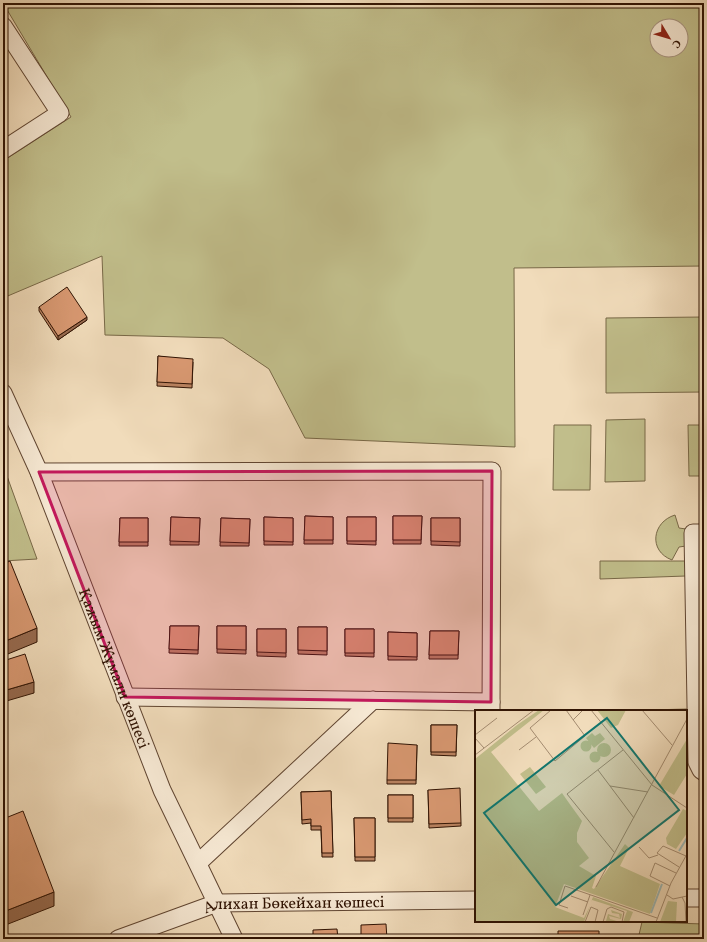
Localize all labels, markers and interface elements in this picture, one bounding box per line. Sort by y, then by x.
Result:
north arrow [649,18,689,58]
text: С [668,36,684,51]
street label: Қажым Жұмали көшесі [72,585,154,752]
inset map [475,710,687,922]
street label: Алихан Бөкейхан көшесі [200,892,385,920]

